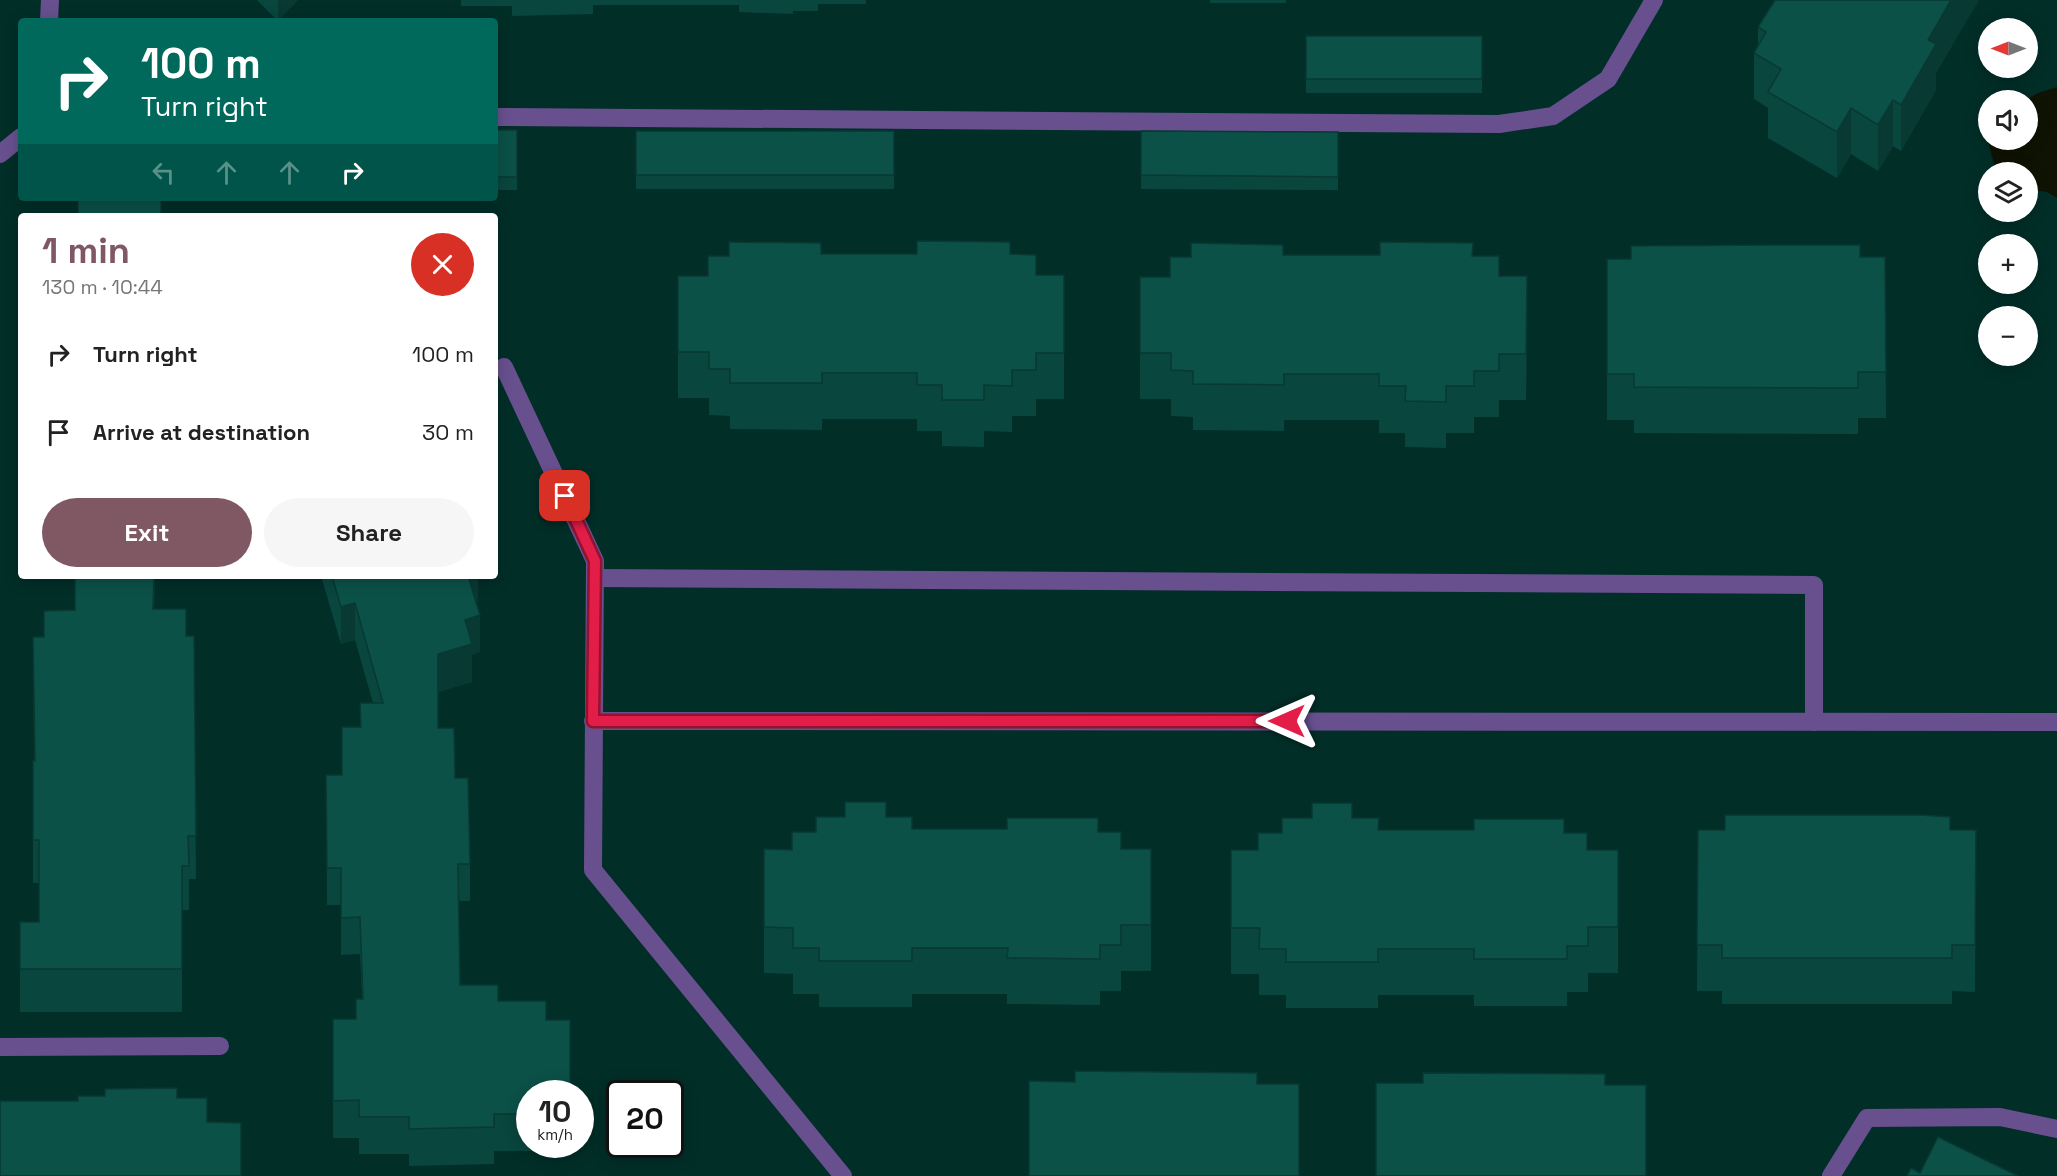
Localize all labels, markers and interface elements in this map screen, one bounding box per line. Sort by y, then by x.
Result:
north arrow [1978,18,2038,78]
map controls [1978,18,2038,366]
text: 100 m [141,37,261,90]
icon: right [42,42,120,120]
text: Turn right [141,89,268,124]
button: sound [1978,90,2038,150]
icon: left [147,156,180,189]
icon: ahead [210,156,243,189]
icon: ahead [273,156,306,189]
icon: right [336,156,369,189]
button: layers [1978,162,2038,222]
text: 1 min [42,228,130,274]
button: close [411,233,474,296]
button: + [1978,234,2038,294]
text: 130 m · 10:44 [42,274,163,300]
button: − [1978,306,2038,366]
icon: right [42,338,75,371]
text: Turn right [93,340,198,368]
text: 100 m [412,340,474,368]
icon: arrive [42,416,75,449]
text: Arrive at destination [93,418,310,446]
text: 30 m [422,418,474,446]
pin [539,470,590,521]
icon: arrive [548,479,581,512]
button: Exit [42,498,252,567]
button: Share [264,498,474,567]
position arrow [1255,689,1319,753]
speed limit sign: 20 [606,1080,684,1158]
text: 10 [539,1092,572,1131]
text: km/h [537,1125,573,1144]

